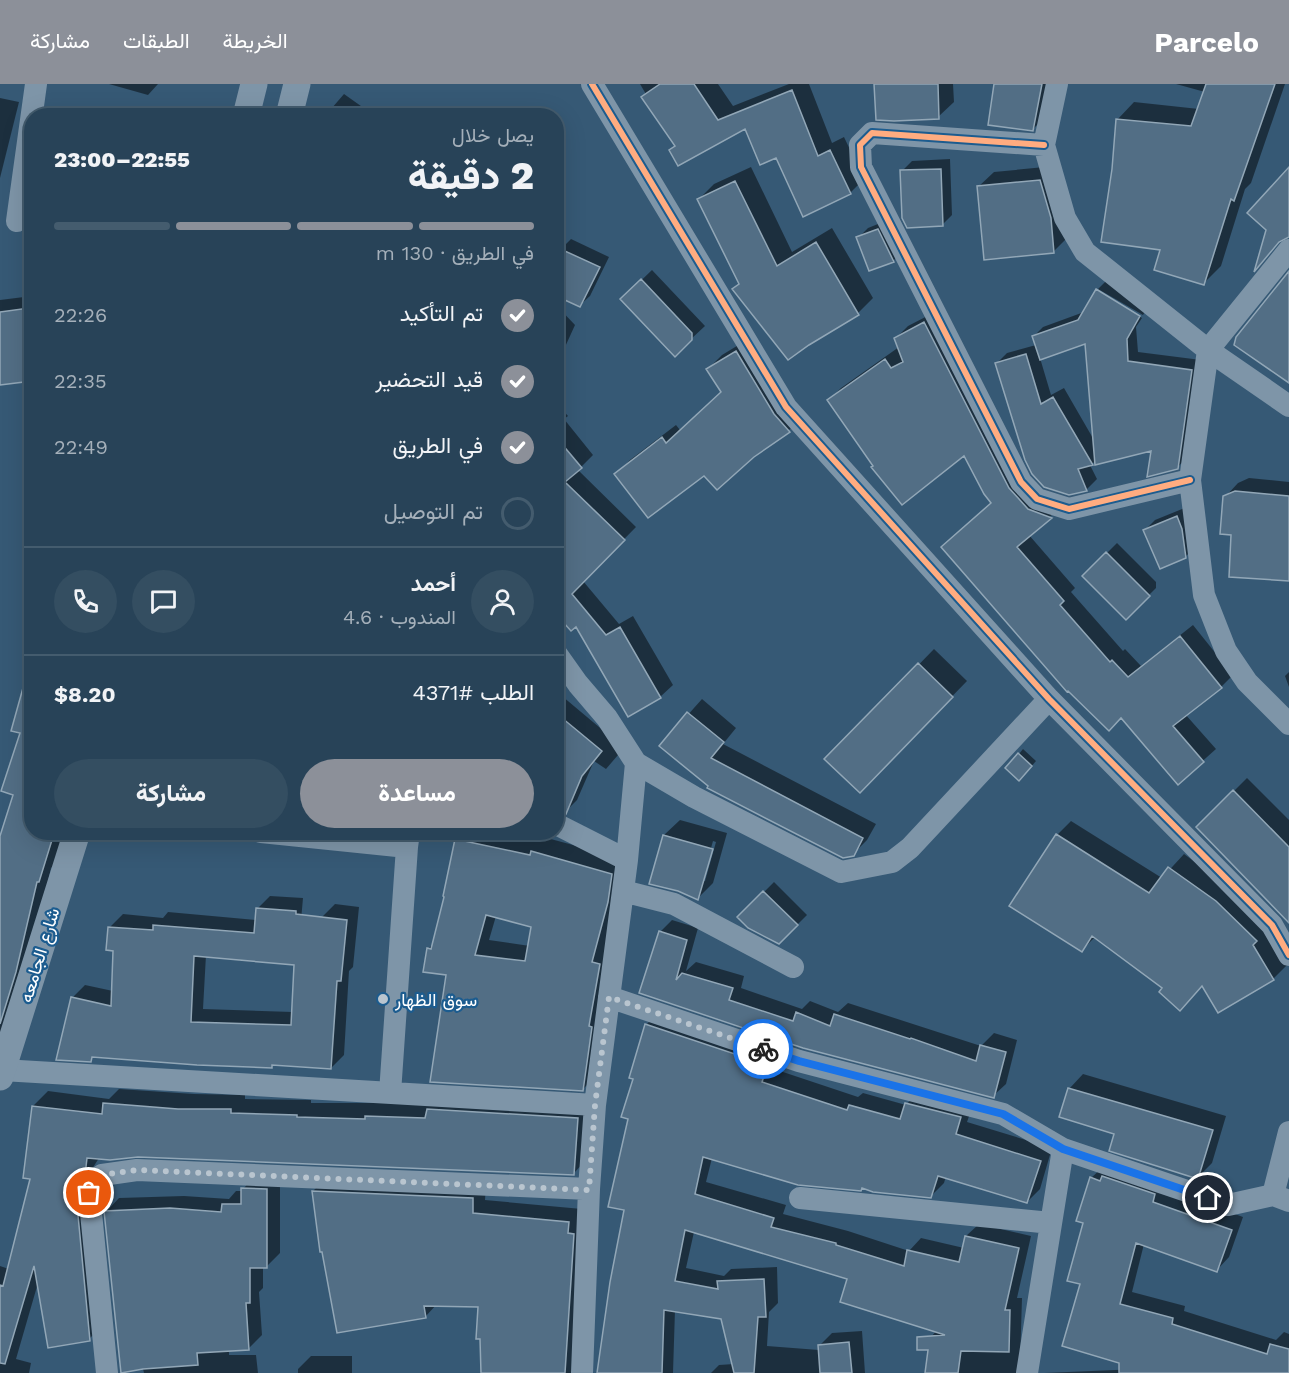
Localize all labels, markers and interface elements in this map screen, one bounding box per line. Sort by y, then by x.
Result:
text: Parcelo [1154,26,1259,59]
text: مشاركة [30,28,90,53]
text: الطبقات [123,28,190,53]
text: الخريطة [223,28,288,53]
text: يصل خلال [452,123,534,147]
text: 22:55–23:00 [54,147,190,172]
text: 2 دقيقة [408,153,534,198]
text: في الطريق · 130 m [376,241,534,265]
icon: check [501,299,534,332]
text: تم التأكيد [400,301,483,326]
text: 22:26 [54,303,107,327]
icon: check [501,365,534,398]
text: قيد التحضير [375,367,483,392]
text: 22:35 [54,369,107,393]
icon: check [501,431,534,464]
text: في الطريق [393,433,483,458]
text: 22:49 [54,435,108,459]
text: تم التوصيل [384,499,483,524]
button: phone [54,570,117,633]
button: chat [132,570,195,633]
button: person [471,570,534,633]
text: أحمد [411,571,456,596]
text: المندوب · 4.6 [343,605,456,629]
text: الطلب #4371 [412,680,534,705]
text: $8.20 [54,682,116,707]
button: مشاركة [54,759,288,828]
button: مساعدة [300,759,534,828]
street label: شارع الجامعه [15,905,65,1005]
place label: سوق الظهار [394,989,477,1011]
marker: سوق الظهار [376,992,390,1006]
courier [733,1019,793,1079]
icon: bike [747,1033,780,1066]
pin [63,1167,114,1218]
pin [1182,1172,1233,1223]
icon: bag [72,1176,105,1209]
icon: home [1191,1181,1224,1214]

